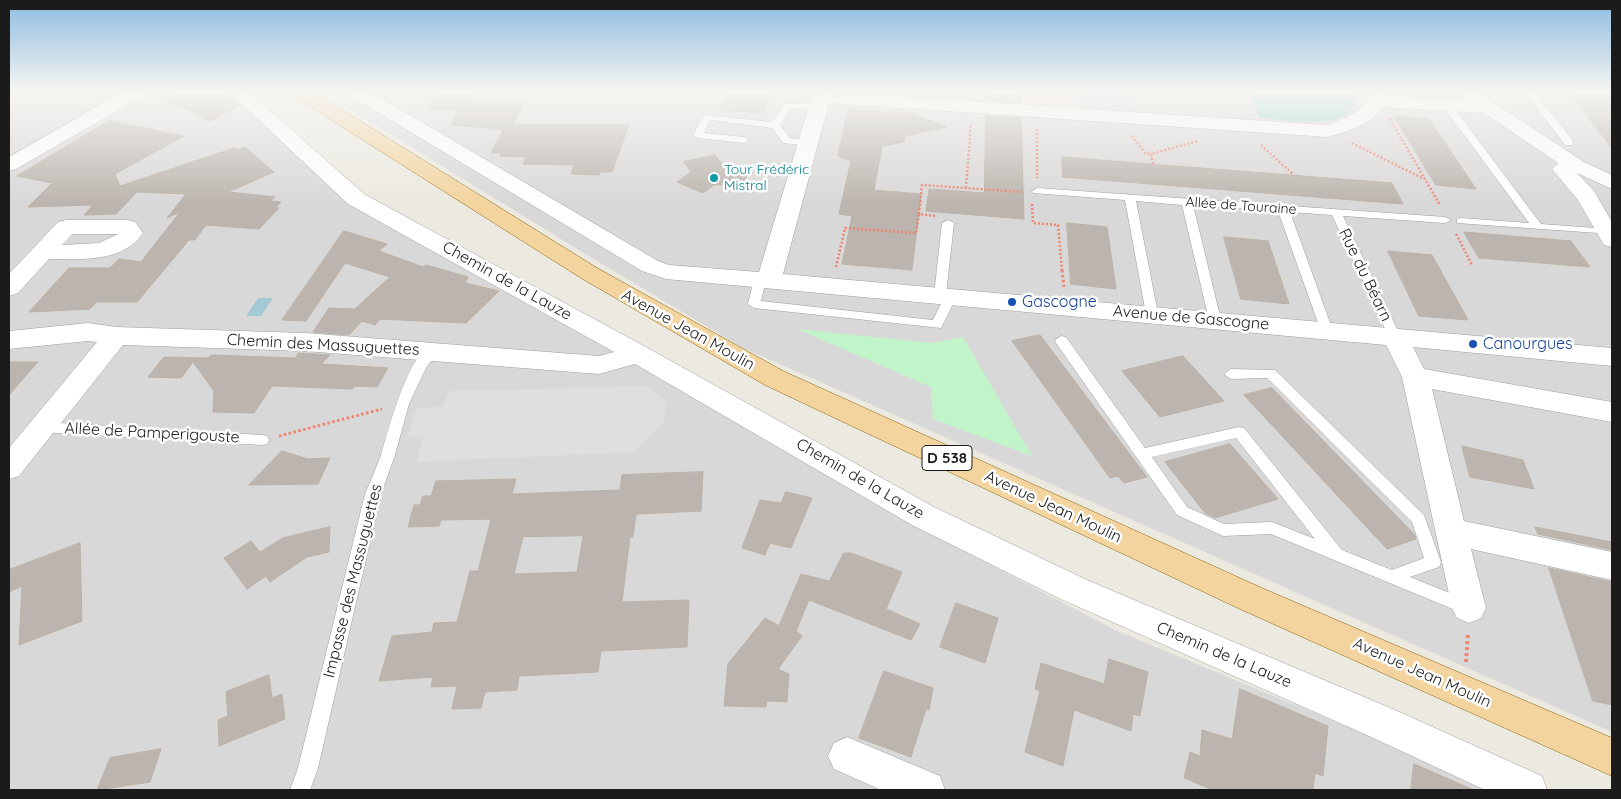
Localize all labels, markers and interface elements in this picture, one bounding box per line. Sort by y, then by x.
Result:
place label: Tour Frédéric Mistral [724,162,809,194]
marker: Tour Frédéric Mistral [708,172,720,184]
street label: Allée de Touraine [1185,194,1297,218]
street label: Rue du Béarn [1334,225,1396,325]
street label: Chemin de la Lauze [439,238,575,324]
street label: Avenue Jean Moulin [618,285,758,375]
place label: Gascogne [1022,292,1097,312]
marker: Gascogne [1006,296,1018,308]
street label: Avenue de Gascogne [1112,302,1270,334]
street label: Chemin des Massuguettes [226,330,420,360]
place label: Canourgues [1483,334,1573,354]
marker: Canourgues [1467,338,1479,350]
street label: Allée de Pamperigouste [64,419,240,447]
street label: Chemin de la Lauze [793,434,927,524]
road number: D 538 [922,446,972,470]
street label: Avenue Jean Moulin [981,467,1125,547]
street label: Impasse des Massuguettes [320,482,386,680]
street label: Chemin de la Lauze [1154,618,1294,692]
street label: Avenue Jean Moulin [1350,634,1494,712]

